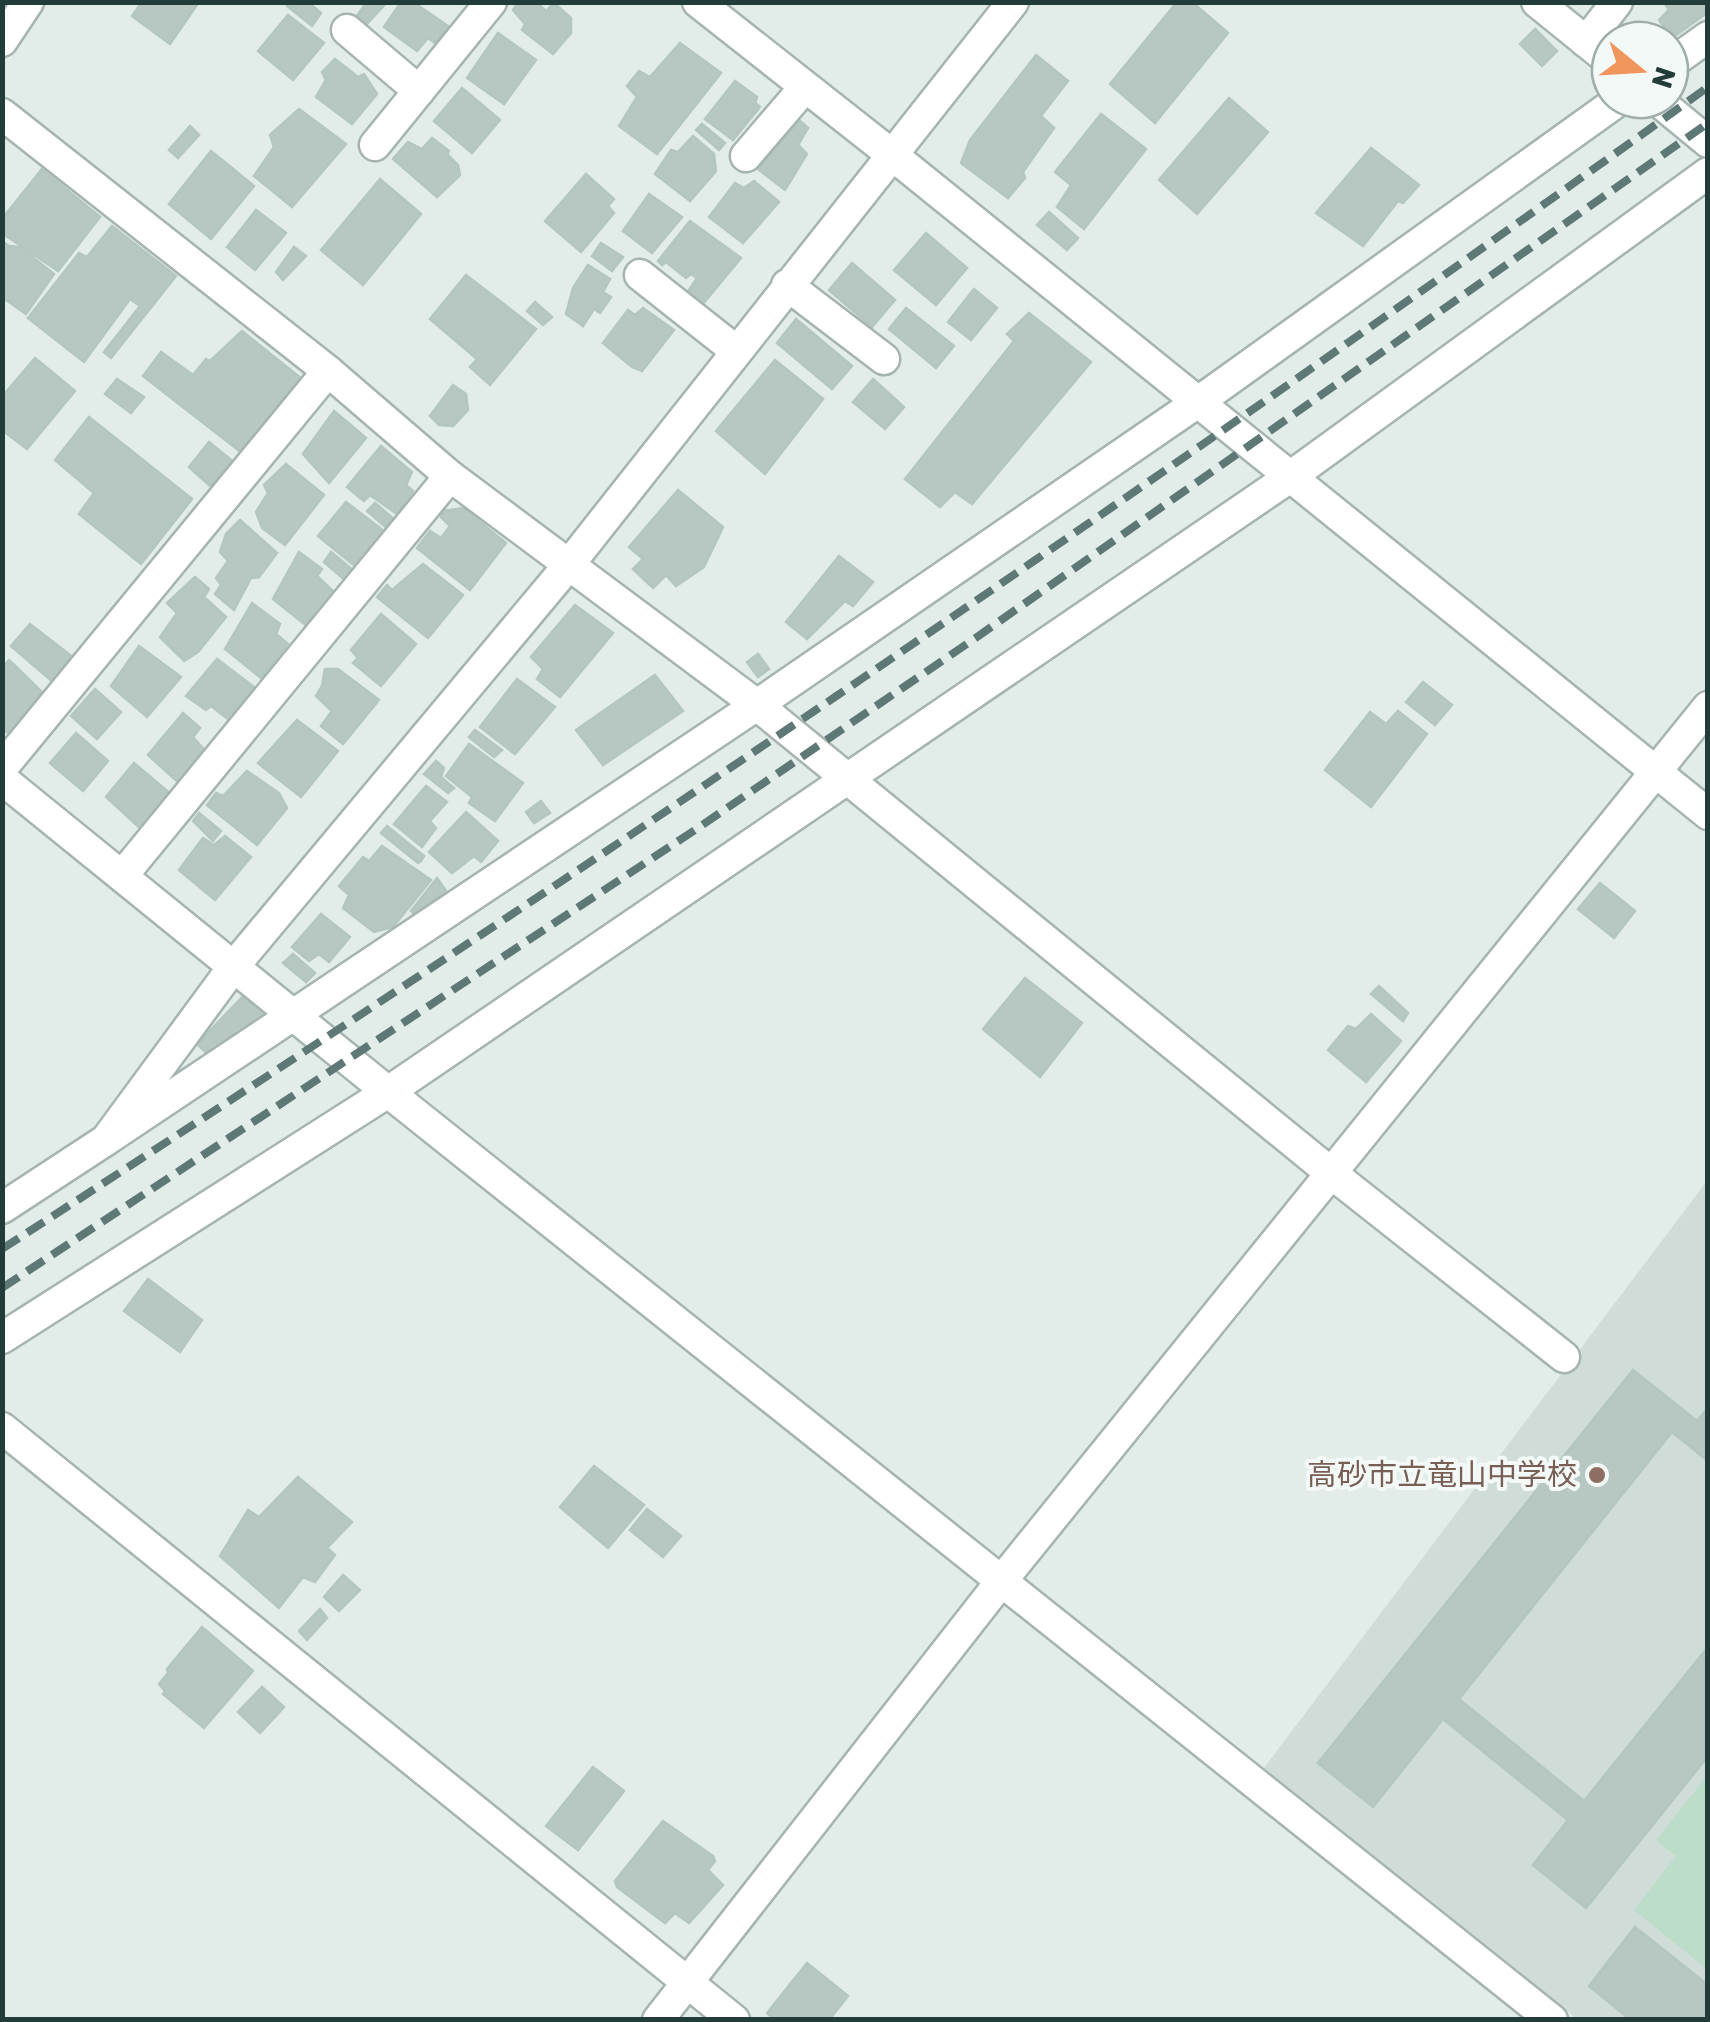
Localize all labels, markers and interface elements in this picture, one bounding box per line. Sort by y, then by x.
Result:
north arrow [1590,20,1690,120]
text: N [1644,63,1682,92]
place label: 高砂市立竜山中学校 [1307,1457,1577,1493]
marker: 高砂市立竜山中学校 [1586,1464,1608,1486]

